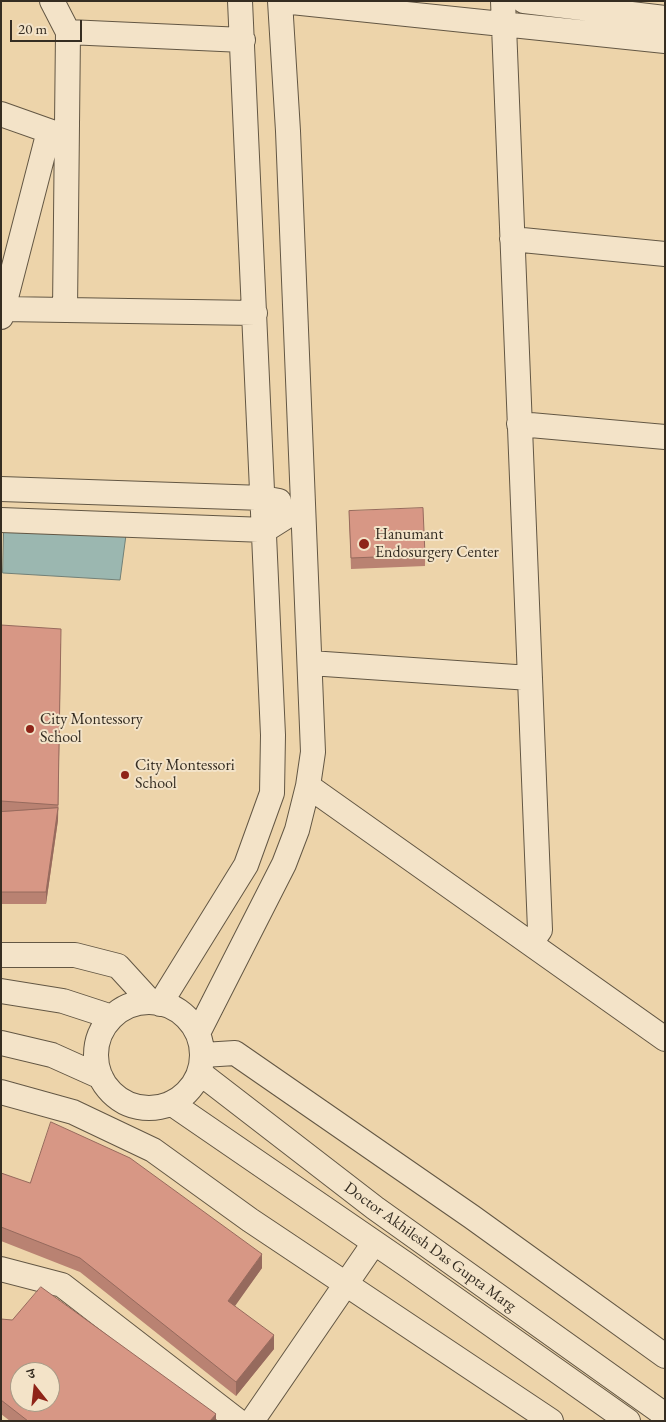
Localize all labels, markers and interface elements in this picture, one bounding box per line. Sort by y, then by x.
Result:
scale bar [12,10,85,42]
text: 20 m [18,19,47,38]
place label: Hanumant Endosurgery Center [375,525,499,563]
marker: Hanumant Endosurgery Center [357,537,371,551]
place label: City Montessory School [40,710,143,748]
marker: City Montessory School [24,723,36,735]
place label: City Montessori School [135,756,235,794]
marker: City Montessori School [119,769,131,781]
street label: Doctor Akhilesh Das Gupta Marg [340,1178,520,1316]
north arrow [10,1362,60,1412]
text: उ [25,1364,37,1383]

